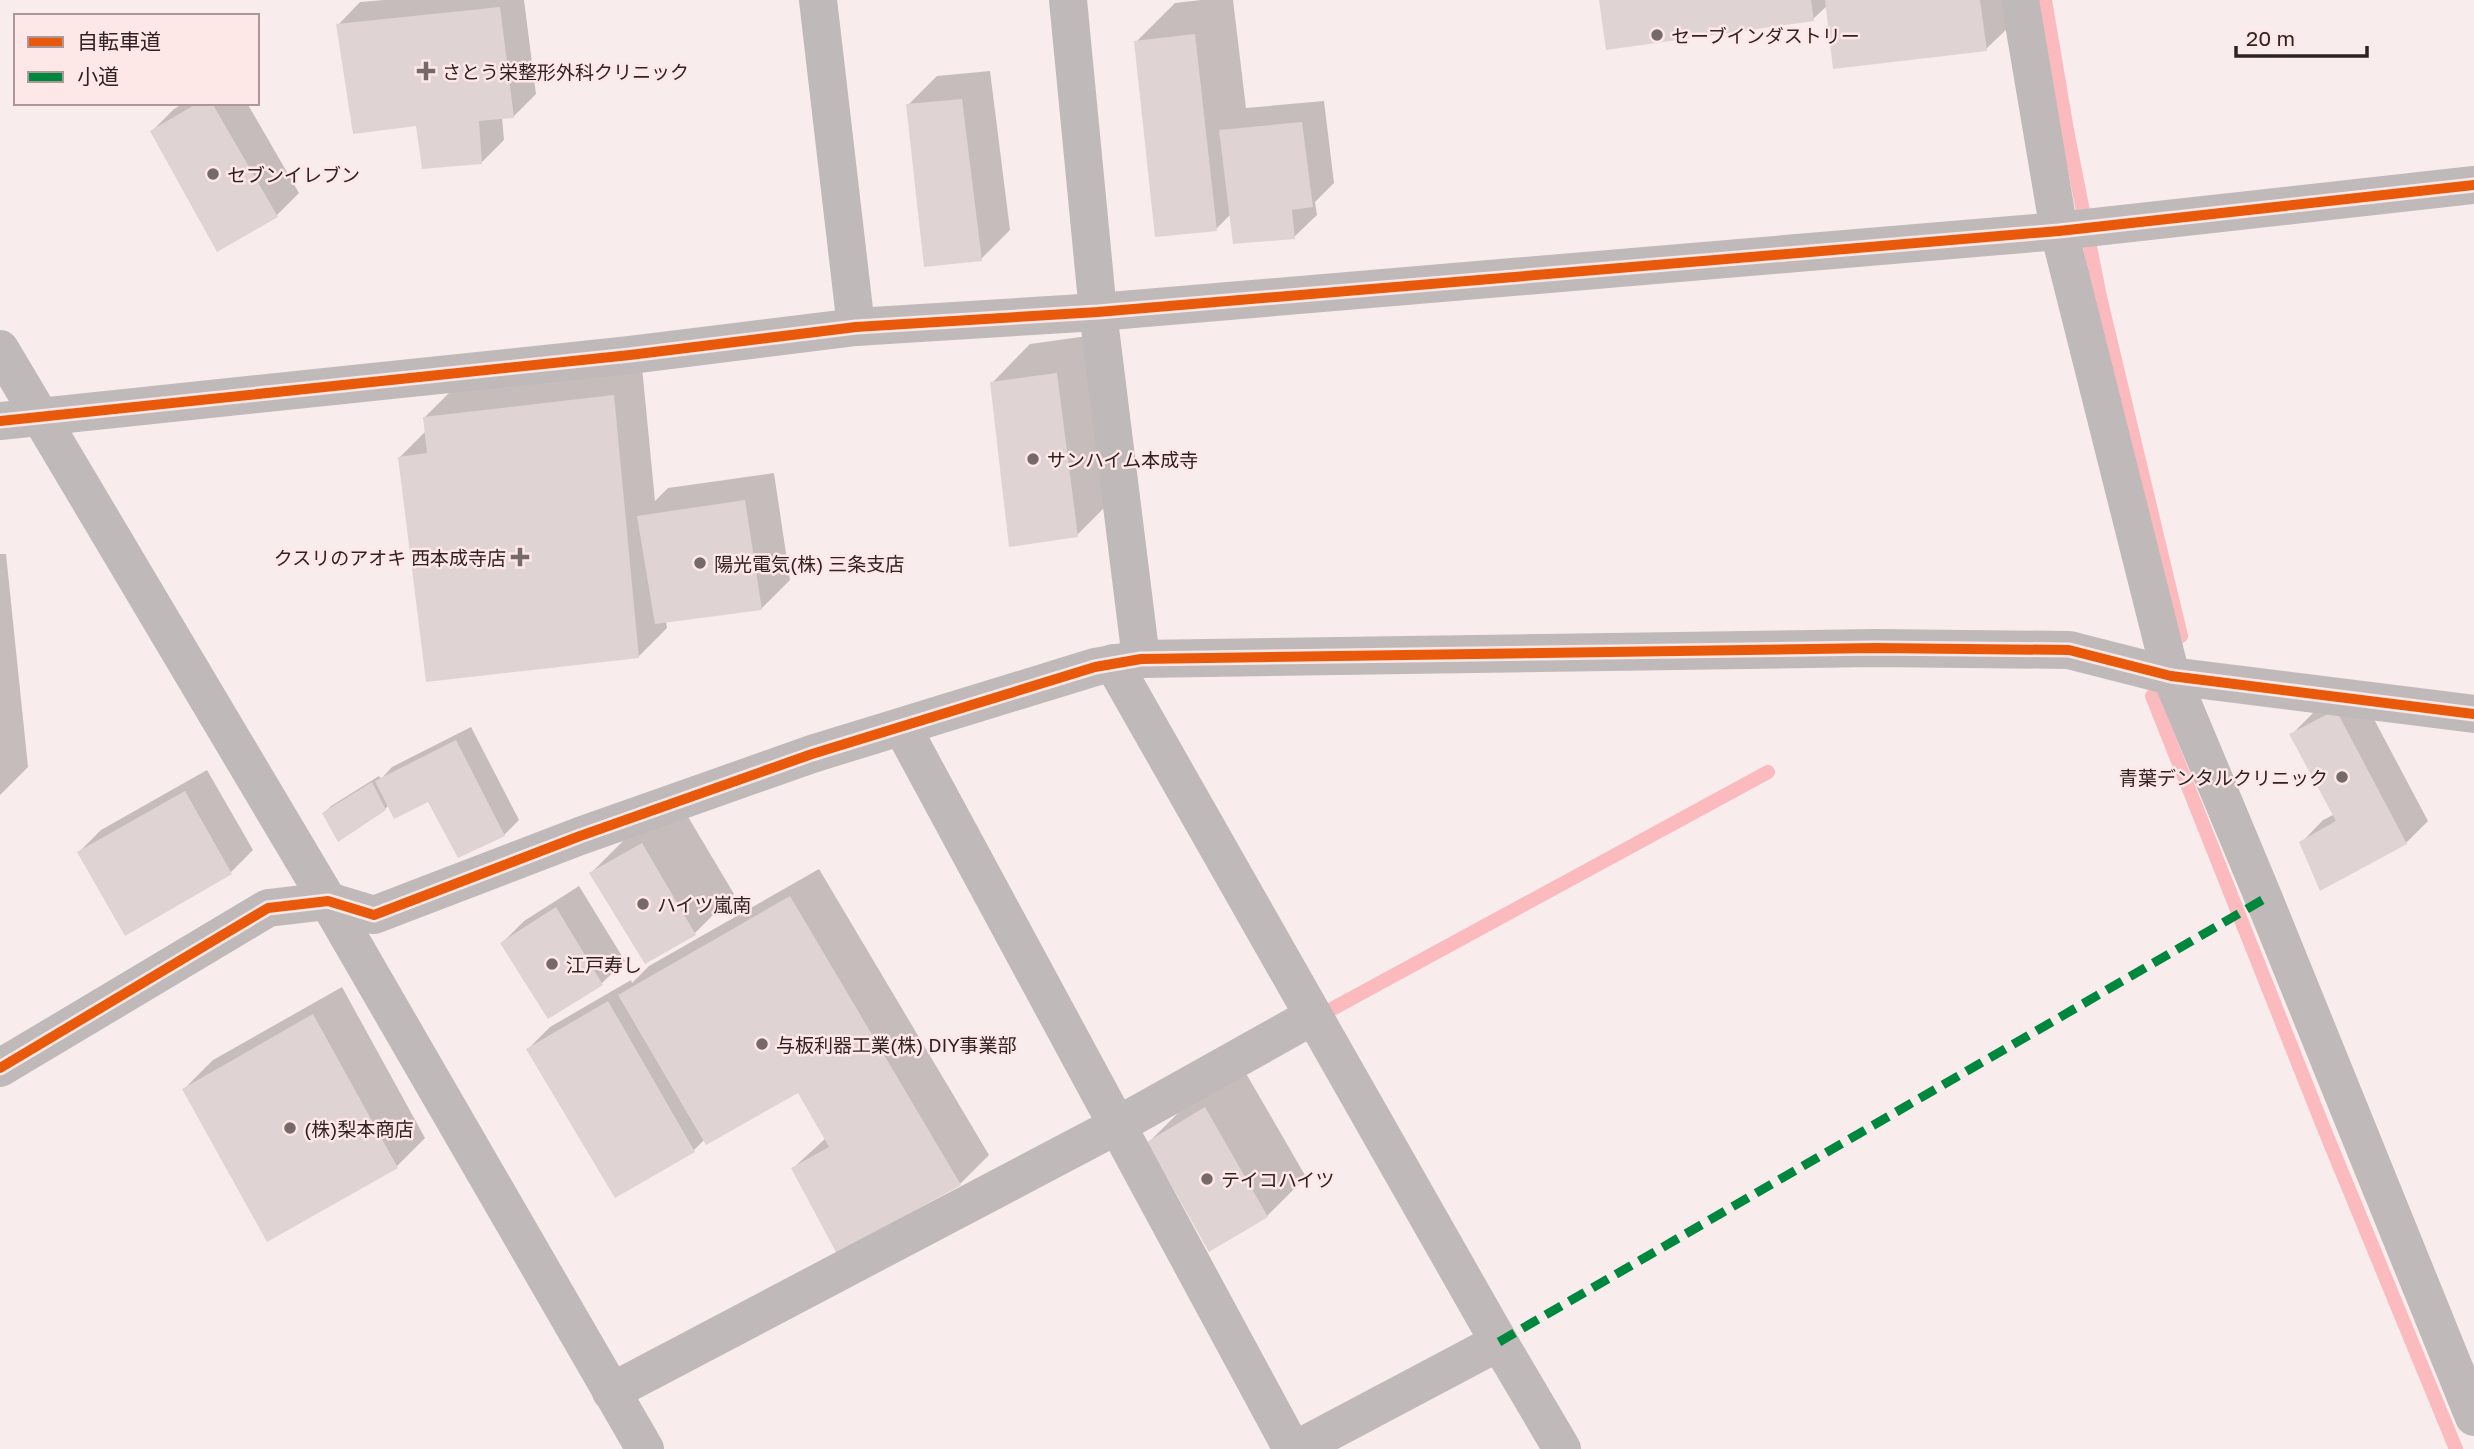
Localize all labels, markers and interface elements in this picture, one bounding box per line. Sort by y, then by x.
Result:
legend [14,14,259,105]
scale bar [2236,14,2367,58]
place label: セーブインダストリー [1671,24,1860,47]
text: 20 m [2246,25,2295,51]
marker: セーブインダストリー [1649,27,1665,43]
text: 自転車道 [77,28,161,54]
place label: さとう栄整形外科クリニック [442,60,689,83]
marker: さとう栄整形外科クリニック [416,61,436,81]
text: 小道 [77,63,119,89]
place label: セブンイレブン [227,163,360,186]
marker: セブンイレブン [205,166,221,182]
place label: サンハイム本成寺 [1047,448,1198,471]
marker: サンハイム本成寺 [1025,451,1041,467]
place label: クスリのアオキ 西本成寺店 [274,546,506,569]
marker: クスリのアオキ 西本成寺店 [512,549,528,565]
place label: 陽光電気(株) 三条支店 [714,552,904,575]
marker: 陽光電気(株) 三条支店 [692,555,708,571]
place label: 青葉デンタルクリニック [2119,766,2328,789]
marker: 青葉デンタルクリニック [2334,769,2350,785]
place label: ハイツ嵐南 [657,893,752,916]
marker: ハイツ嵐南 [635,896,651,912]
place label: 江戸寿し [566,953,642,976]
marker: 江戸寿し [544,956,560,972]
place label: 与板利器工業(株) DIY事業部 [776,1033,1017,1056]
marker: 与板利器工業(株) DIY事業部 [754,1036,770,1052]
place label: (株)梨本商店 [304,1117,413,1140]
marker: (株)梨本商店 [282,1120,298,1136]
place label: テイコハイツ [1221,1168,1335,1191]
marker: テイコハイツ [1199,1171,1215,1187]

